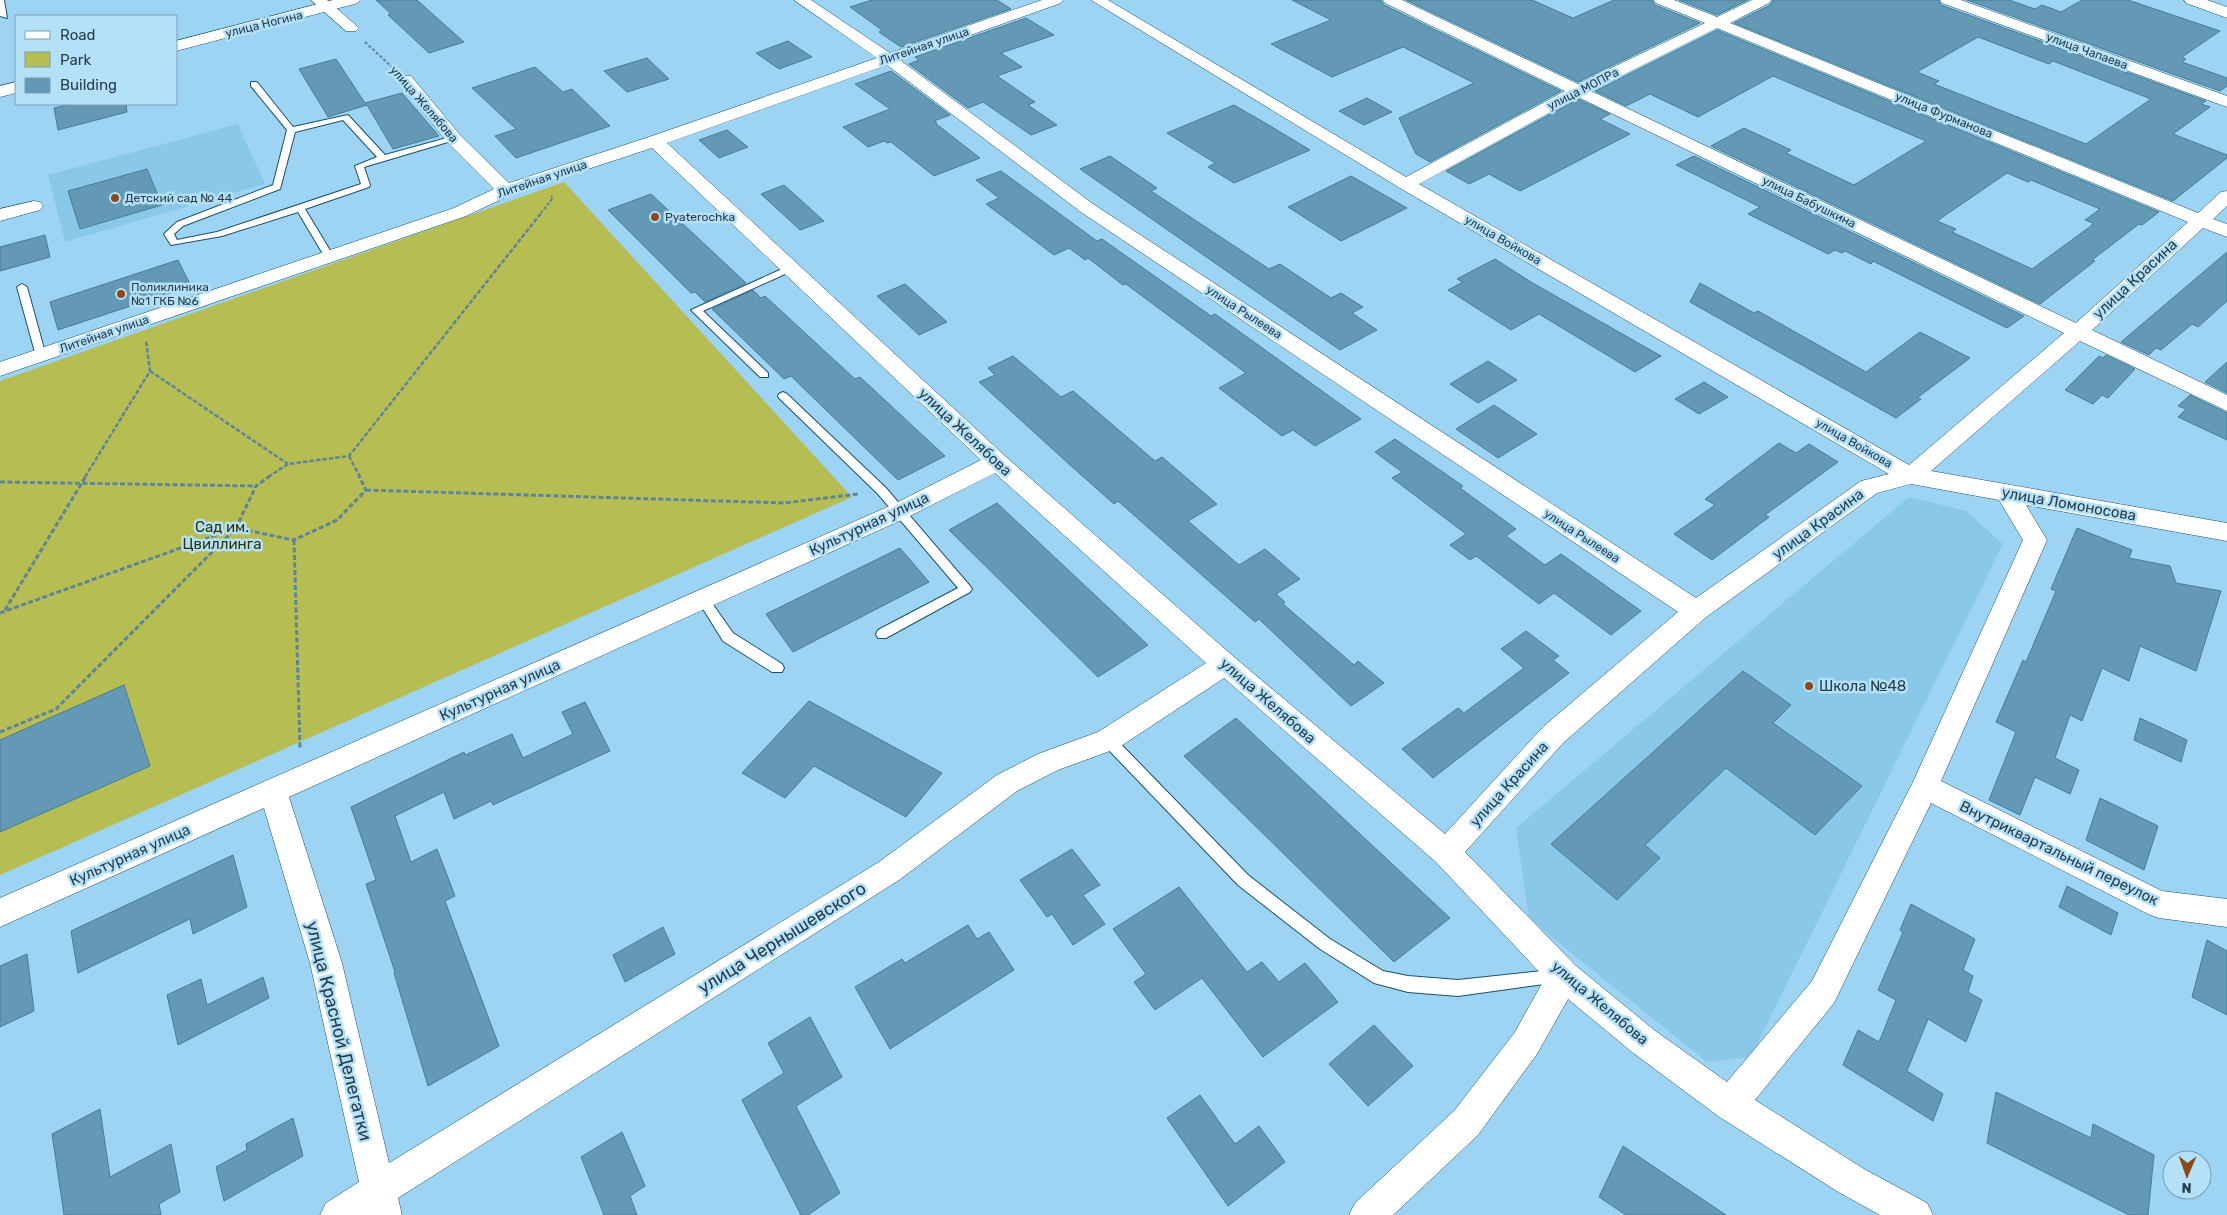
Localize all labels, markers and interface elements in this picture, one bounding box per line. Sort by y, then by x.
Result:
street label: улица Ногина [224,8,304,40]
legend [15,15,178,105]
street label: Литейная улица [877,24,971,68]
text: Road [60,26,96,44]
street label: улица Чапаева [2044,30,2130,72]
text: Park [60,51,91,69]
street label: улица Желябова [387,63,461,145]
street label: улица МОПРа [1545,65,1621,113]
text: Building [60,76,117,94]
street label: улица Фурманова [1893,89,1995,141]
street label: Литейная улица [495,157,589,201]
street label: улица Бабушкина [1760,173,1858,231]
place label: Детский сад № 44 [125,191,233,205]
marker: Детский сад № 44 [109,192,121,204]
place label: Pyaterochka [665,210,735,224]
marker: Pyaterochka [649,211,661,223]
street label: улица Войкова [1462,212,1544,268]
street label: улица Красина [2089,235,2181,323]
place label: Поликлиника №1 ГКБ №6 [131,280,209,308]
street label: улица Рылеева [1204,282,1284,342]
marker: Поликлиника №1 ГКБ №6 [115,288,127,300]
street label: Литейная улица [57,312,151,356]
street label: улица Желябова [915,384,1015,480]
street label: улица Войкова [1813,415,1895,471]
street label: улица Ломоносова [2000,483,2138,525]
street label: улица Красина [1769,485,1867,563]
street label: Культурная улица [806,488,932,560]
street label: улица Рылеева [1542,506,1622,566]
park label: Сад им. Цвиллинга [183,518,261,553]
street label: Культурная улица [437,655,563,725]
street label: улица Желябова [1216,655,1320,747]
place label: Школа №48 [1819,677,1906,695]
marker: Школа №48 [1803,680,1815,692]
street label: улица Красина [1466,738,1552,830]
street label: Внутриквартальный переулок [1957,797,2161,909]
street label: Культурная улица [67,820,193,890]
street label: улица Чернышевского [694,877,870,999]
street label: улица Красной Делегатки [301,919,377,1143]
street label: улица Желябова [1548,957,1652,1049]
north arrow [2162,1150,2212,1200]
text: N [2181,1179,2192,1196]

